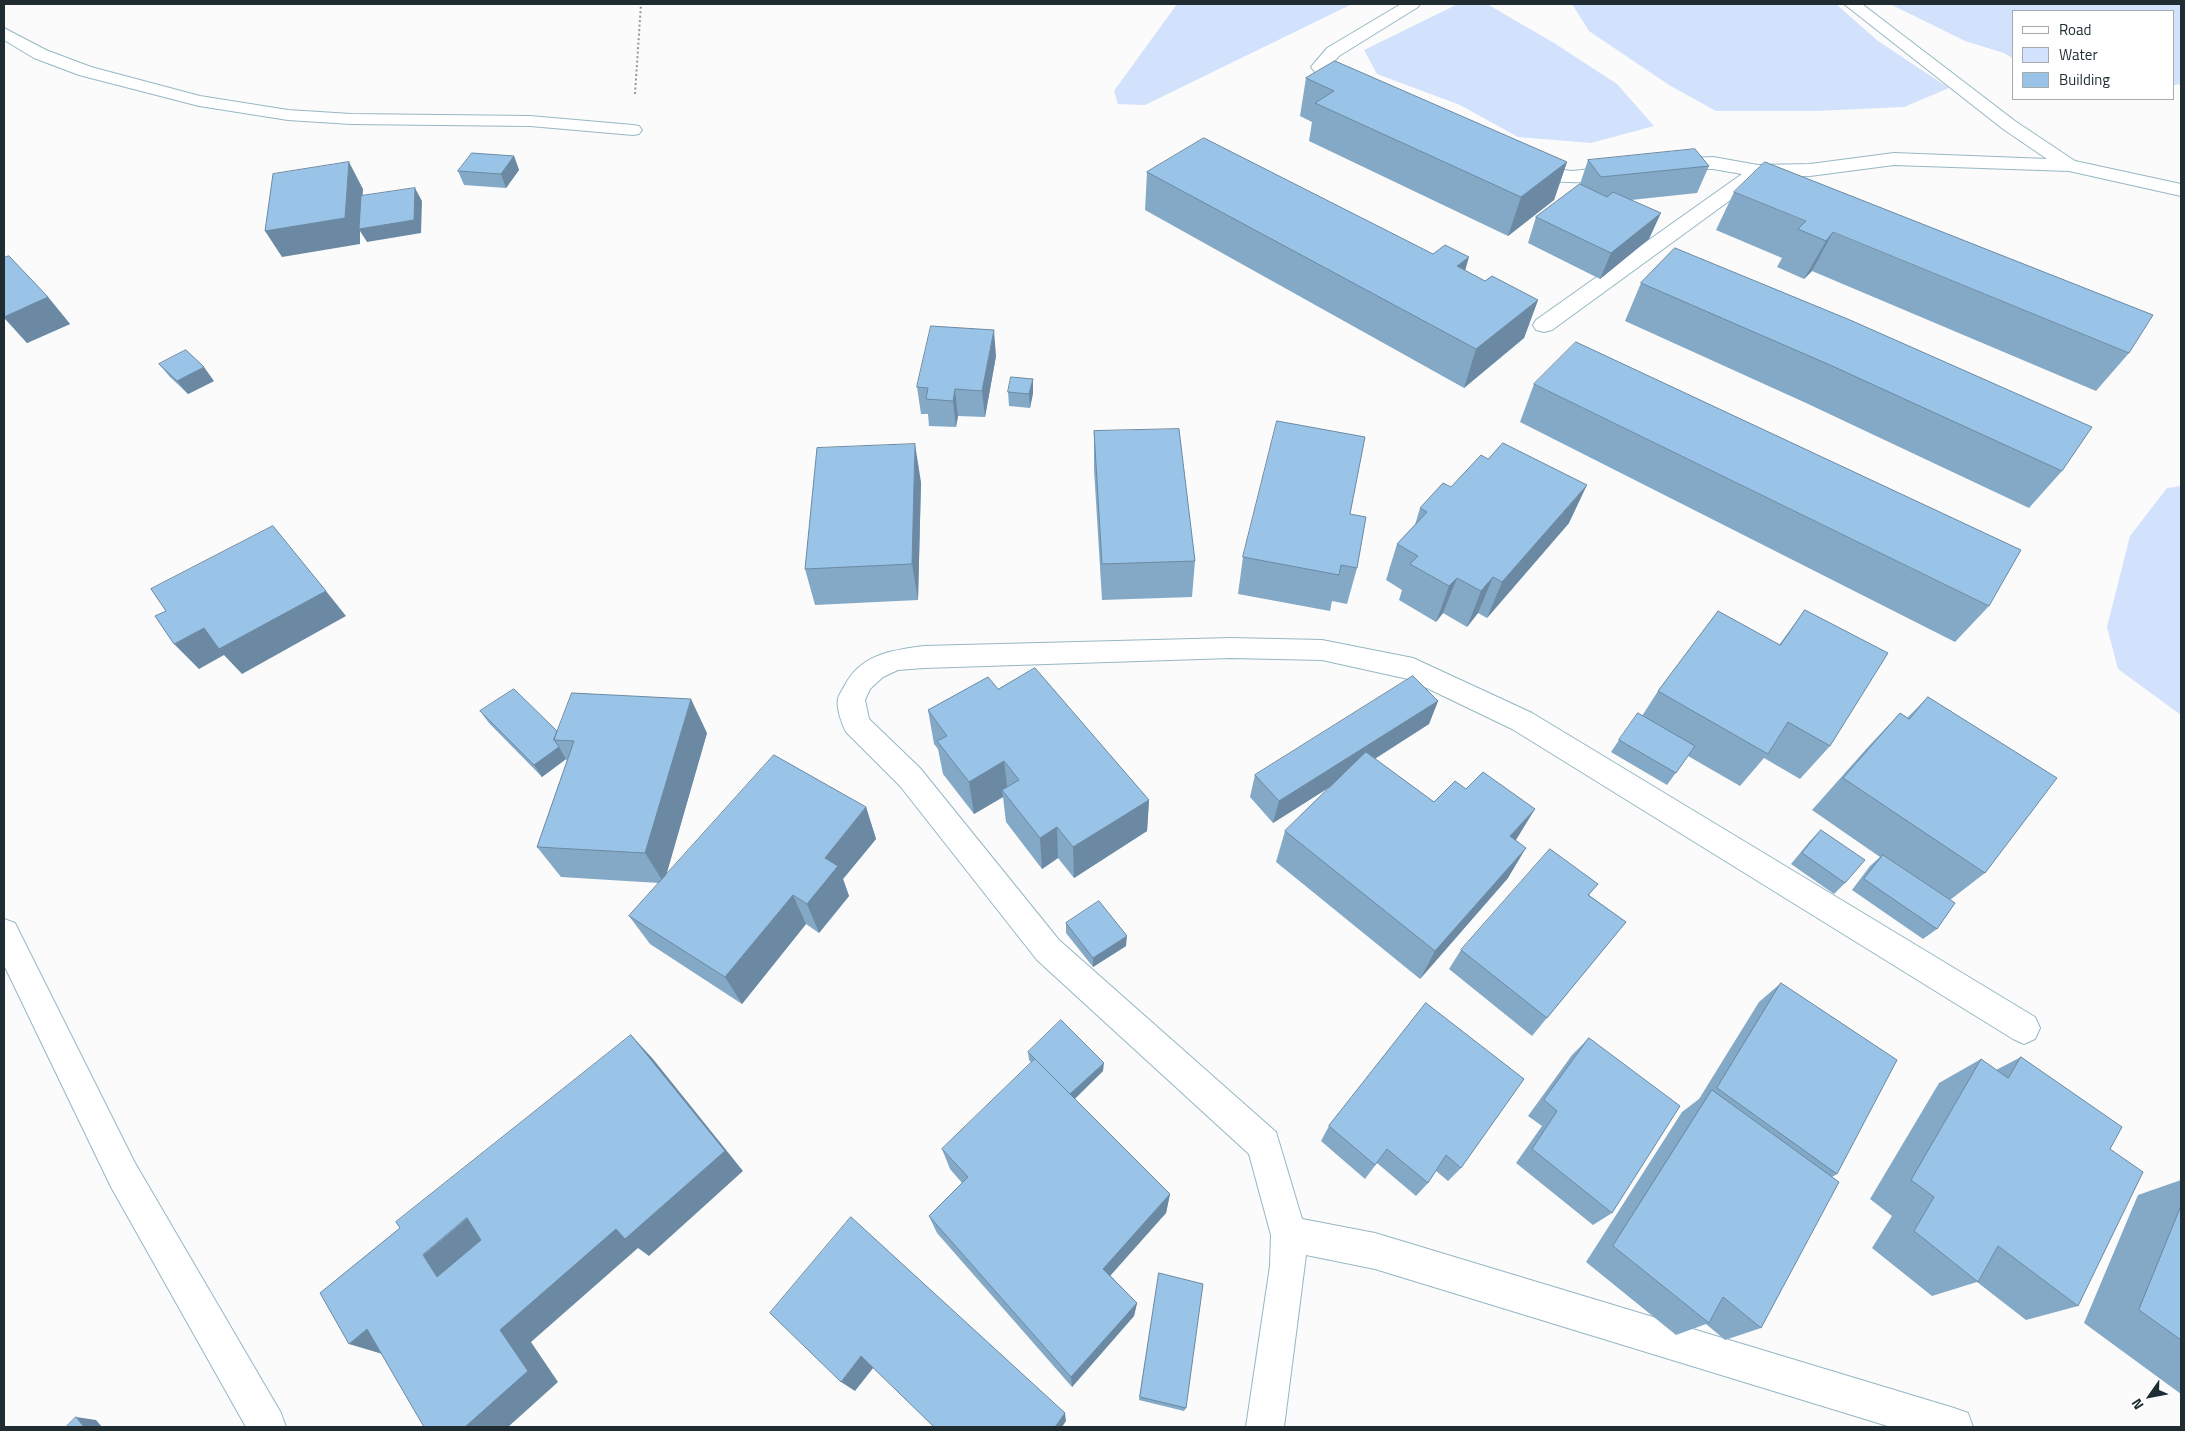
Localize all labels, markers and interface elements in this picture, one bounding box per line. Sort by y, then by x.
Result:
legend [2012,10,2175,100]
text: Road [2059,18,2091,41]
text: Water [2059,43,2098,66]
text: Building [2059,68,2110,91]
north arrow [2125,1371,2175,1421]
text: N [2126,1395,2148,1414]

